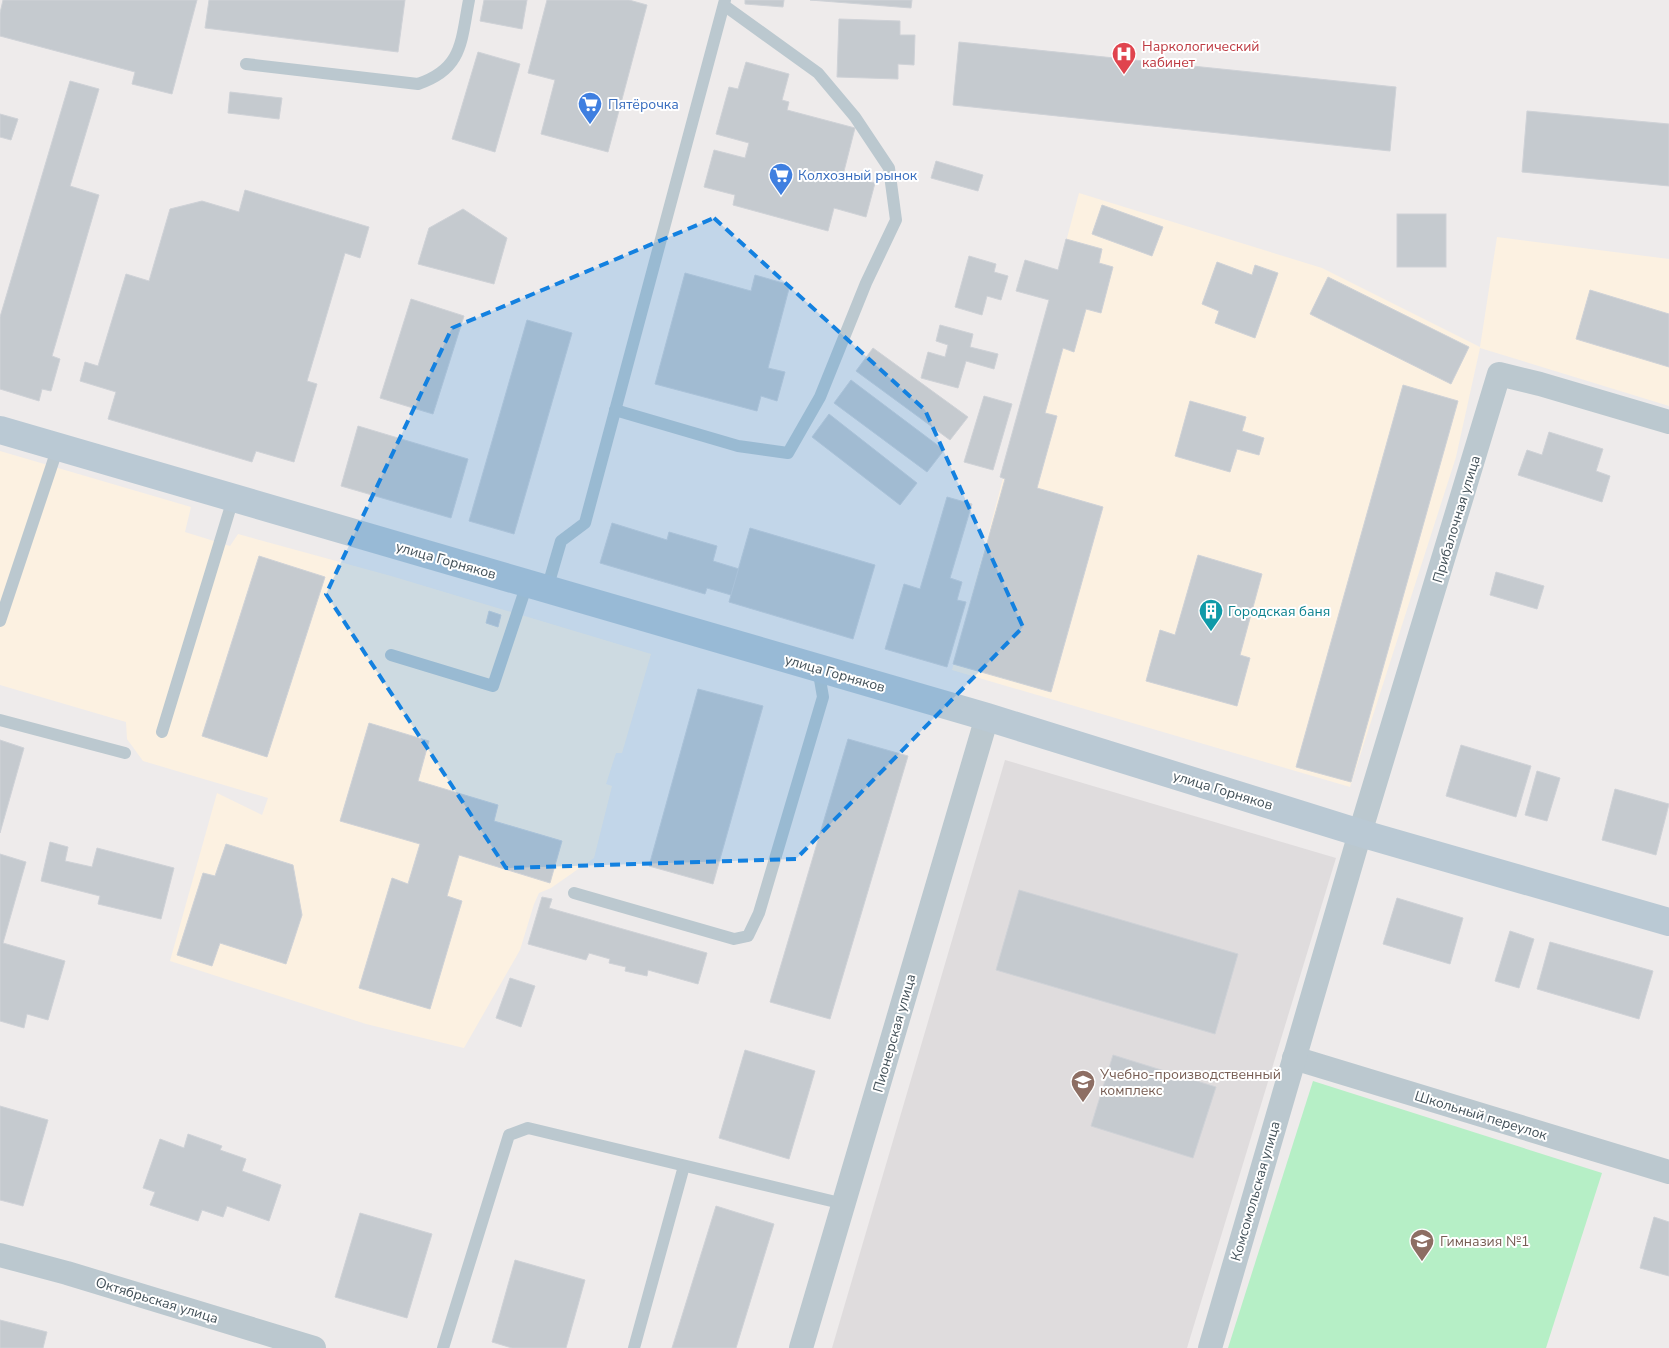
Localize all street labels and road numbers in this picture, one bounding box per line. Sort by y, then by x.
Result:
street label: Прибалочная улица [1428,453,1485,585]
street label: улица Горняков [393,537,499,584]
street label: улица Горняков [782,650,888,697]
street label: улица Горняков [1171,766,1275,815]
street label: Пионерская улица [868,972,920,1095]
street label: Школьный переулок [1412,1086,1550,1145]
street label: Комсомольская улица [1226,1119,1285,1263]
street label: Октябрьская улица [93,1273,221,1328]

